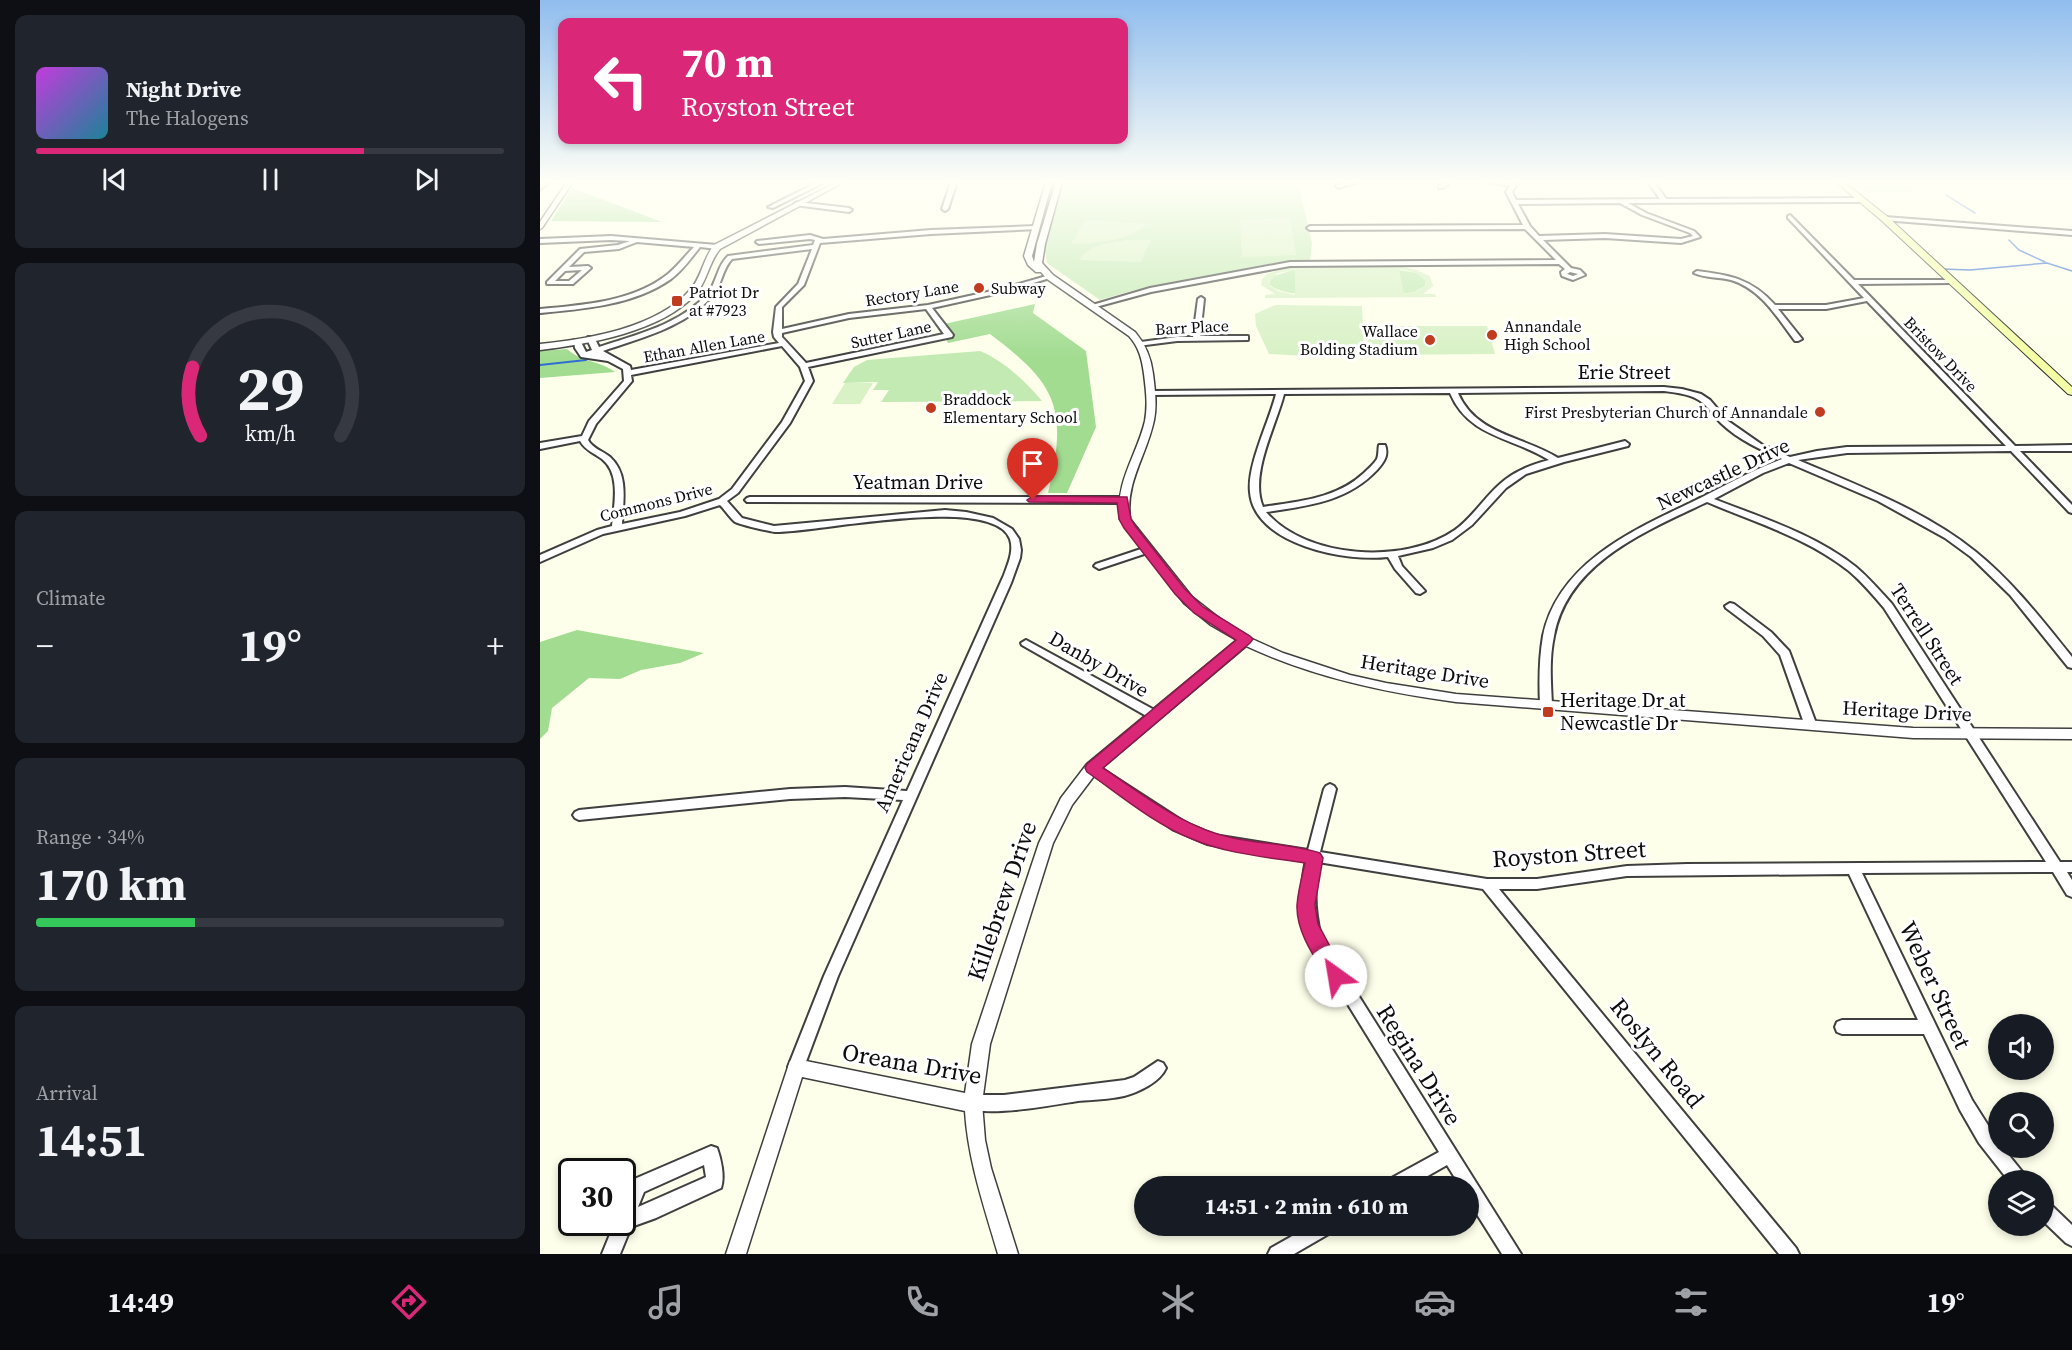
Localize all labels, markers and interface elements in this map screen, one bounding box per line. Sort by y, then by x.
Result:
text: 70 m [681,33,774,91]
icon: left [582,42,660,120]
text: Night Drive [126,74,241,104]
text: Royston Street [681,88,854,125]
text: The Halogens [126,104,249,132]
icon: previous [98,163,131,196]
icon: pause [254,163,287,196]
icon: next [410,163,443,196]
street label: Rectory Lane [864,275,960,311]
place label: Subway [991,277,1047,299]
place label: Patriot Dr at #7923 [689,281,759,321]
marker: Subway [972,281,986,295]
marker: Patriot Dr at #7923 [670,294,684,308]
street label: Bristow Drive [1899,311,1983,397]
street label: Barr Place [1155,314,1229,340]
street label: Sutter Lane [849,315,933,353]
place label: Annandale High School [1504,315,1591,355]
place label: Wallace Bolding Stadium [1300,320,1418,360]
street label: Ethan Allen Lane [641,324,767,368]
marker: Annandale High School [1485,328,1499,342]
marker: Wallace Bolding Stadium [1423,333,1437,347]
text: 29 [236,345,304,431]
street label: Erie Street [1577,358,1671,386]
place label: Braddock Elementary School [943,388,1078,428]
marker: Braddock Elementary School [924,401,938,415]
place label: First Presbyterian Church of Annandale [1525,401,1808,423]
marker: First Presbyterian Church of Annandale [1813,405,1827,419]
text: km/h [244,420,296,449]
street label: Newcastle Drive [1652,431,1794,517]
pin [1007,438,1058,500]
icon: arrive [1016,447,1049,480]
street label: Yeatman Drive [853,468,983,496]
street label: Commons Drive [597,477,715,527]
street label: Terrell Street [1884,578,1971,691]
text: Climate [36,584,105,612]
text: 19° [238,614,302,676]
text: − [36,623,54,668]
text: + [486,623,504,668]
street label: Danby Drive [1044,624,1154,704]
street label: Heritage Drive [1359,647,1491,695]
street label: Americana Drive [868,667,954,817]
place label: Heritage Dr at Newcastle Dr [1560,686,1686,737]
street label: Heritage Drive [1842,694,1972,728]
marker: Heritage Dr at Newcastle Dr [1541,705,1555,719]
street label: Killebrew Drive [959,817,1044,985]
text: Range · 34% [36,823,145,851]
street label: Royston Street [1491,832,1647,875]
text: 170 km [36,853,187,915]
street label: Weber Street [1891,916,1979,1054]
position arrow [1304,944,1368,1008]
street label: Roslyn Road [1603,991,1712,1115]
street label: Regina Drive [1369,998,1470,1132]
map controls [1988,1014,2054,1236]
button: sound [1988,1014,2054,1080]
street label: Oreana Drive [840,1035,984,1092]
text: Arrival [36,1079,98,1107]
button: search [1988,1092,2054,1158]
text: 14:51 [36,1109,147,1171]
speed limit sign: 30 [558,1158,636,1236]
button: layers [1988,1170,2054,1236]
text: 14:51 · 2 min · 610 m [1205,1191,1408,1221]
icon: directions [388,1281,430,1323]
icon: music [645,1281,687,1323]
icon: phone [901,1281,943,1323]
icon: climate [1157,1281,1199,1323]
icon: car [1414,1281,1456,1323]
icon: filters [1670,1281,1712,1323]
text: 14:49 [107,1284,174,1321]
text: 19° [1927,1284,1965,1321]

